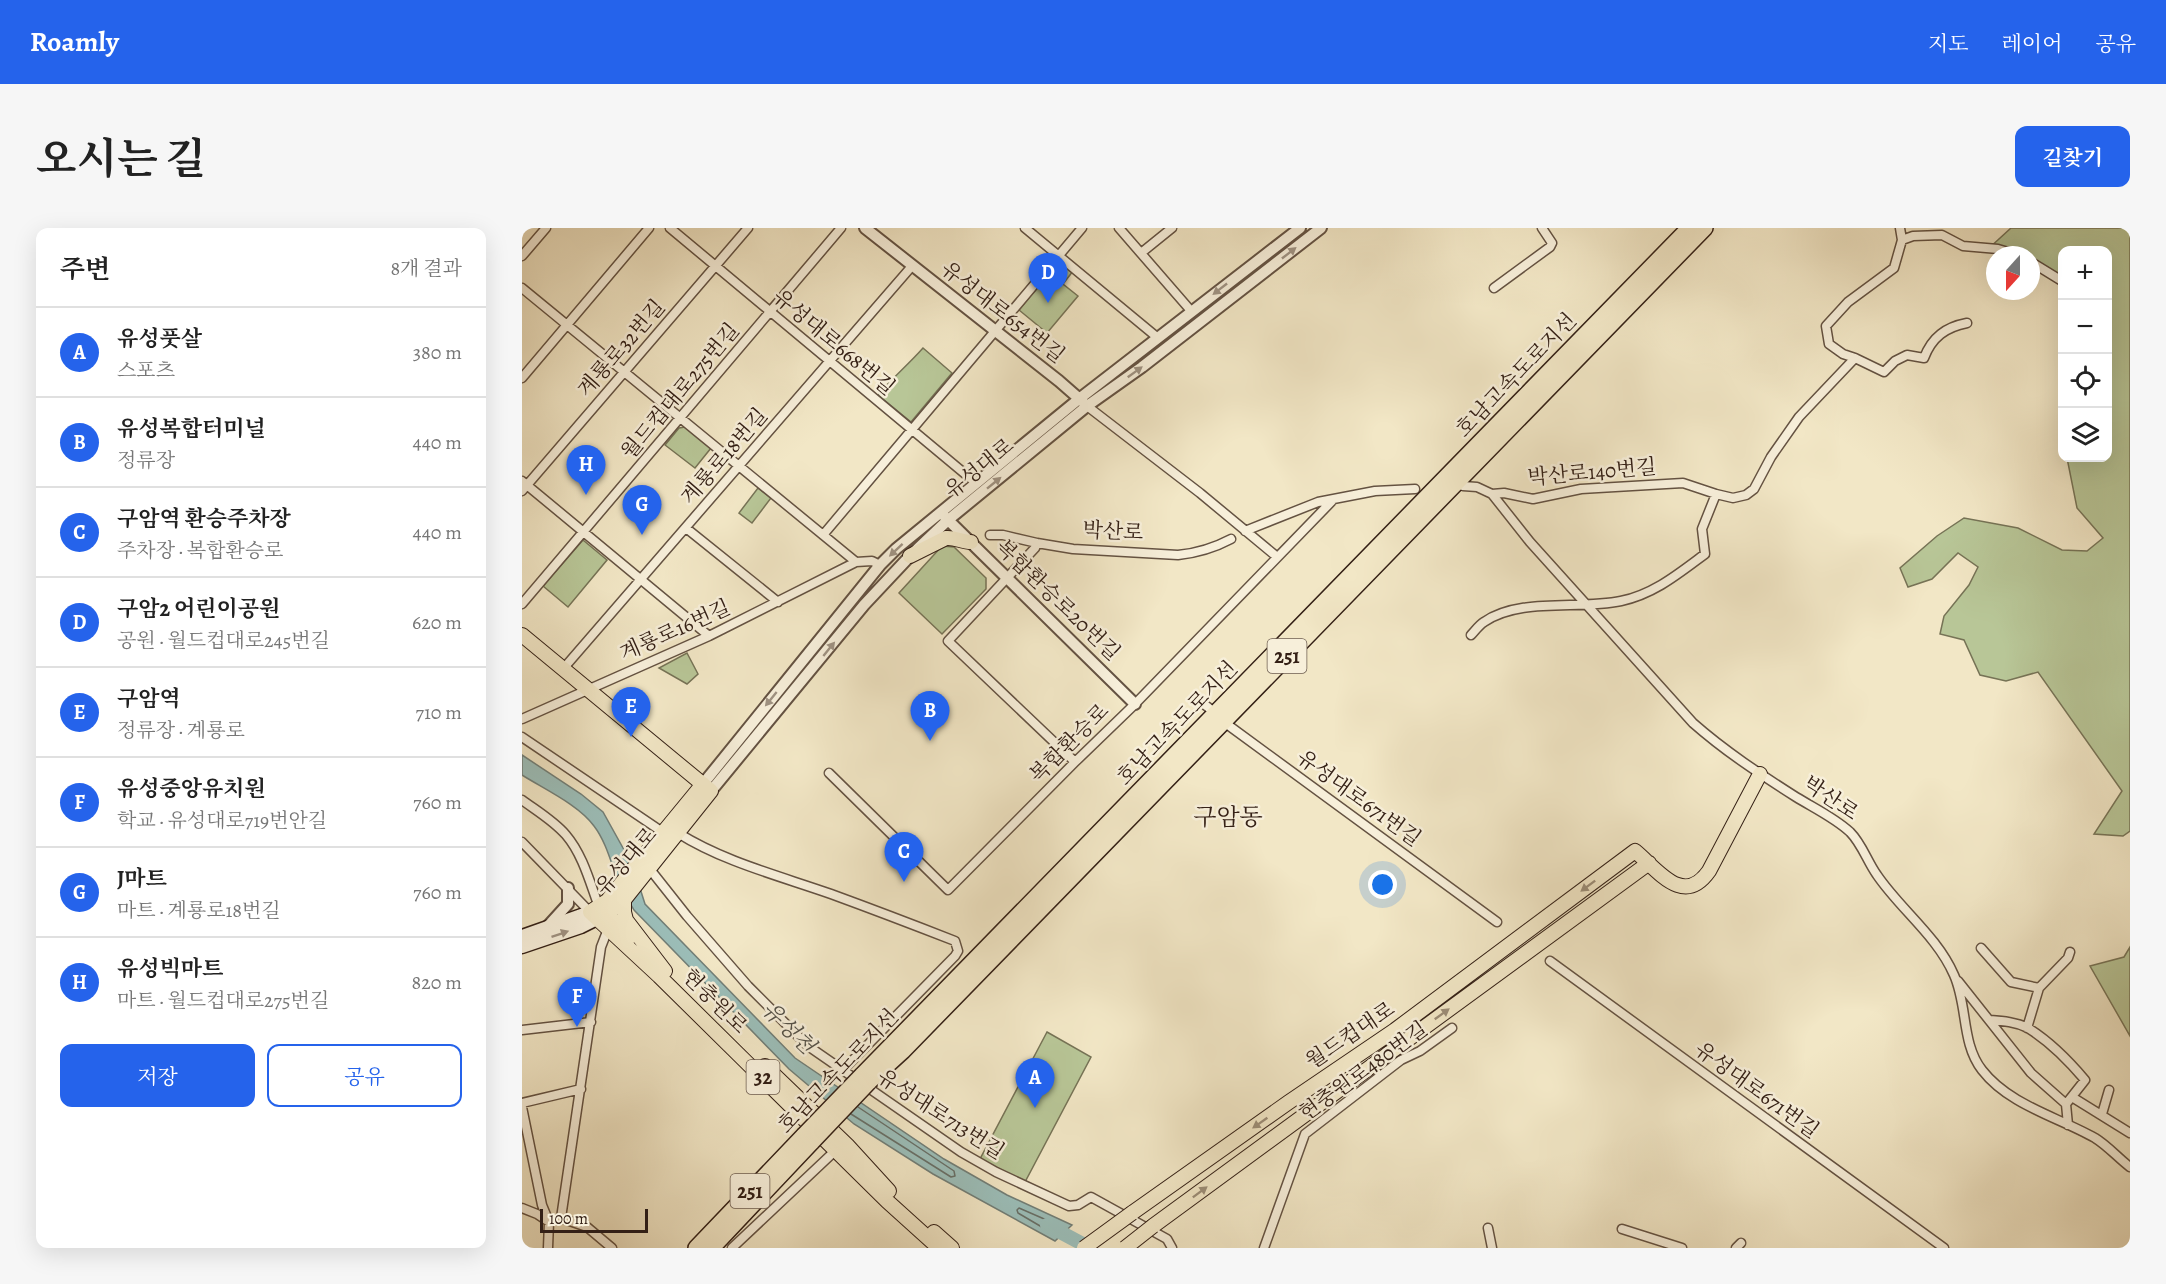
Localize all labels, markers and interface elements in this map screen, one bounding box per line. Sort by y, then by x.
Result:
text: Roamly [30,23,119,61]
text: 지도 [1928,30,1969,58]
text: 레이어 [2002,30,2062,58]
text: 공유 [2095,30,2136,58]
button: 길찾기 [2015,126,2130,187]
text: 오시는 길 [36,130,206,187]
north arrow [1986,246,2040,300]
map controls [2058,246,2112,462]
button: + [2058,246,2112,300]
one-way arrow [1281,247,1297,259]
text: 주변 [60,252,110,287]
pin: D [1028,254,1068,303]
text: 8개 결과 [390,255,462,282]
street label: 유성대로654번길 [935,255,1071,369]
street label: 유성대로668번길 [767,283,901,401]
one-way arrow [1213,283,1228,295]
street label: 계룡로32번길 [571,293,671,403]
button: − [2058,300,2112,354]
street label: 호남고속도로지선 [1450,307,1582,443]
street label: 월드컵대로275번길 [615,317,745,465]
text: 유성풋살 [117,324,202,354]
text: A [73,339,86,366]
text: 380 m [413,339,462,366]
button: locate [2058,354,2112,408]
text: 스포츠 [117,357,175,384]
one-way arrow [1126,366,1142,378]
street label: 계룡로18번길 [674,402,774,510]
button: layers [2058,408,2112,462]
text: 유성복합터미널 [117,414,266,444]
text: B [73,429,86,456]
text: 440 m [413,429,462,456]
street label: 유성대로 [939,432,1019,504]
pin: H [566,446,606,495]
text: 정류장 [117,447,175,474]
street label: 박산로140번길 [1526,452,1658,492]
one-way arrow [986,477,1001,490]
pin: G [622,486,662,535]
text: 구암역 환승주차장 [117,504,291,534]
street label: 박산로 [1082,515,1144,547]
text: C [73,519,86,546]
text: 440 m [413,519,462,546]
street label: 복합환승로20번길 [990,533,1126,667]
text: 주차장 · 복합환승로 [117,537,283,564]
one-way arrow [889,542,903,556]
street label: 계룡로16번길 [615,593,735,667]
text: 구암2 어린이공원 [117,594,280,624]
text: D [73,609,86,636]
text: 620 m [412,609,462,636]
text: 공원 · 월드컵대로245번길 [117,627,330,654]
road number: 251 [1268,639,1306,673]
one-way arrow [822,641,835,657]
street label: 호남고속도로지선 [1111,655,1243,791]
text: 구암역 [117,684,181,714]
pin: E [612,688,650,737]
one-way arrow [766,692,778,707]
pin: B [910,692,950,741]
street label: 복합환승로 [1023,697,1115,789]
text: E [74,699,85,726]
text: 710 m [416,699,462,726]
text: 정류장 · 계룡로 [117,717,245,744]
street label: 유성대로671번길 [1291,743,1427,853]
street label: 박산로 [1798,769,1864,827]
text: 유성중앙유치원 [117,774,266,804]
text: F [74,789,85,816]
text: 760 m [413,789,462,816]
district label: 구암동 [1193,801,1263,833]
text: 학교 · 유성대로719번안길 [117,807,327,834]
street label: 유성대로 [589,821,663,901]
pin: C [884,832,923,882]
text: J마트 [117,864,167,894]
your location [1368,870,1397,899]
text: G [73,879,86,906]
text: 760 m [413,879,462,906]
one-way arrow [1581,880,1597,892]
text: 마트 · 계룡로18번길 [117,897,281,924]
one-way arrow [551,928,569,938]
text: 유성빅마트 [117,954,223,984]
street label: 현충원로 [676,962,754,1040]
text: H [72,969,87,996]
text: 820 m [412,969,462,996]
pin: F [558,978,596,1027]
text: 마트 · 월드컵대로275번길 [117,987,329,1014]
water label: 유성천 [755,995,823,1062]
street label: 월드컵대로 [1300,995,1400,1075]
street label: 호남고속도로지선 [772,1003,904,1139]
one-way arrow [1435,1009,1450,1021]
street label: 현충원로480번길 [1293,1015,1433,1127]
street label: 유성대로671번길 [1689,1035,1825,1145]
button: 저장 [60,1044,255,1107]
button: 공유 [267,1044,462,1107]
pin: A [1016,1058,1054,1108]
road number: 32 [746,1060,780,1094]
street label: 유성대로713번길 [872,1062,1010,1166]
one-way arrow [1252,1116,1267,1128]
road number: 251 [730,1174,770,1208]
one-way arrow [1193,1186,1208,1198]
scale bar [540,1206,648,1234]
text: 100 m [549,1208,588,1230]

